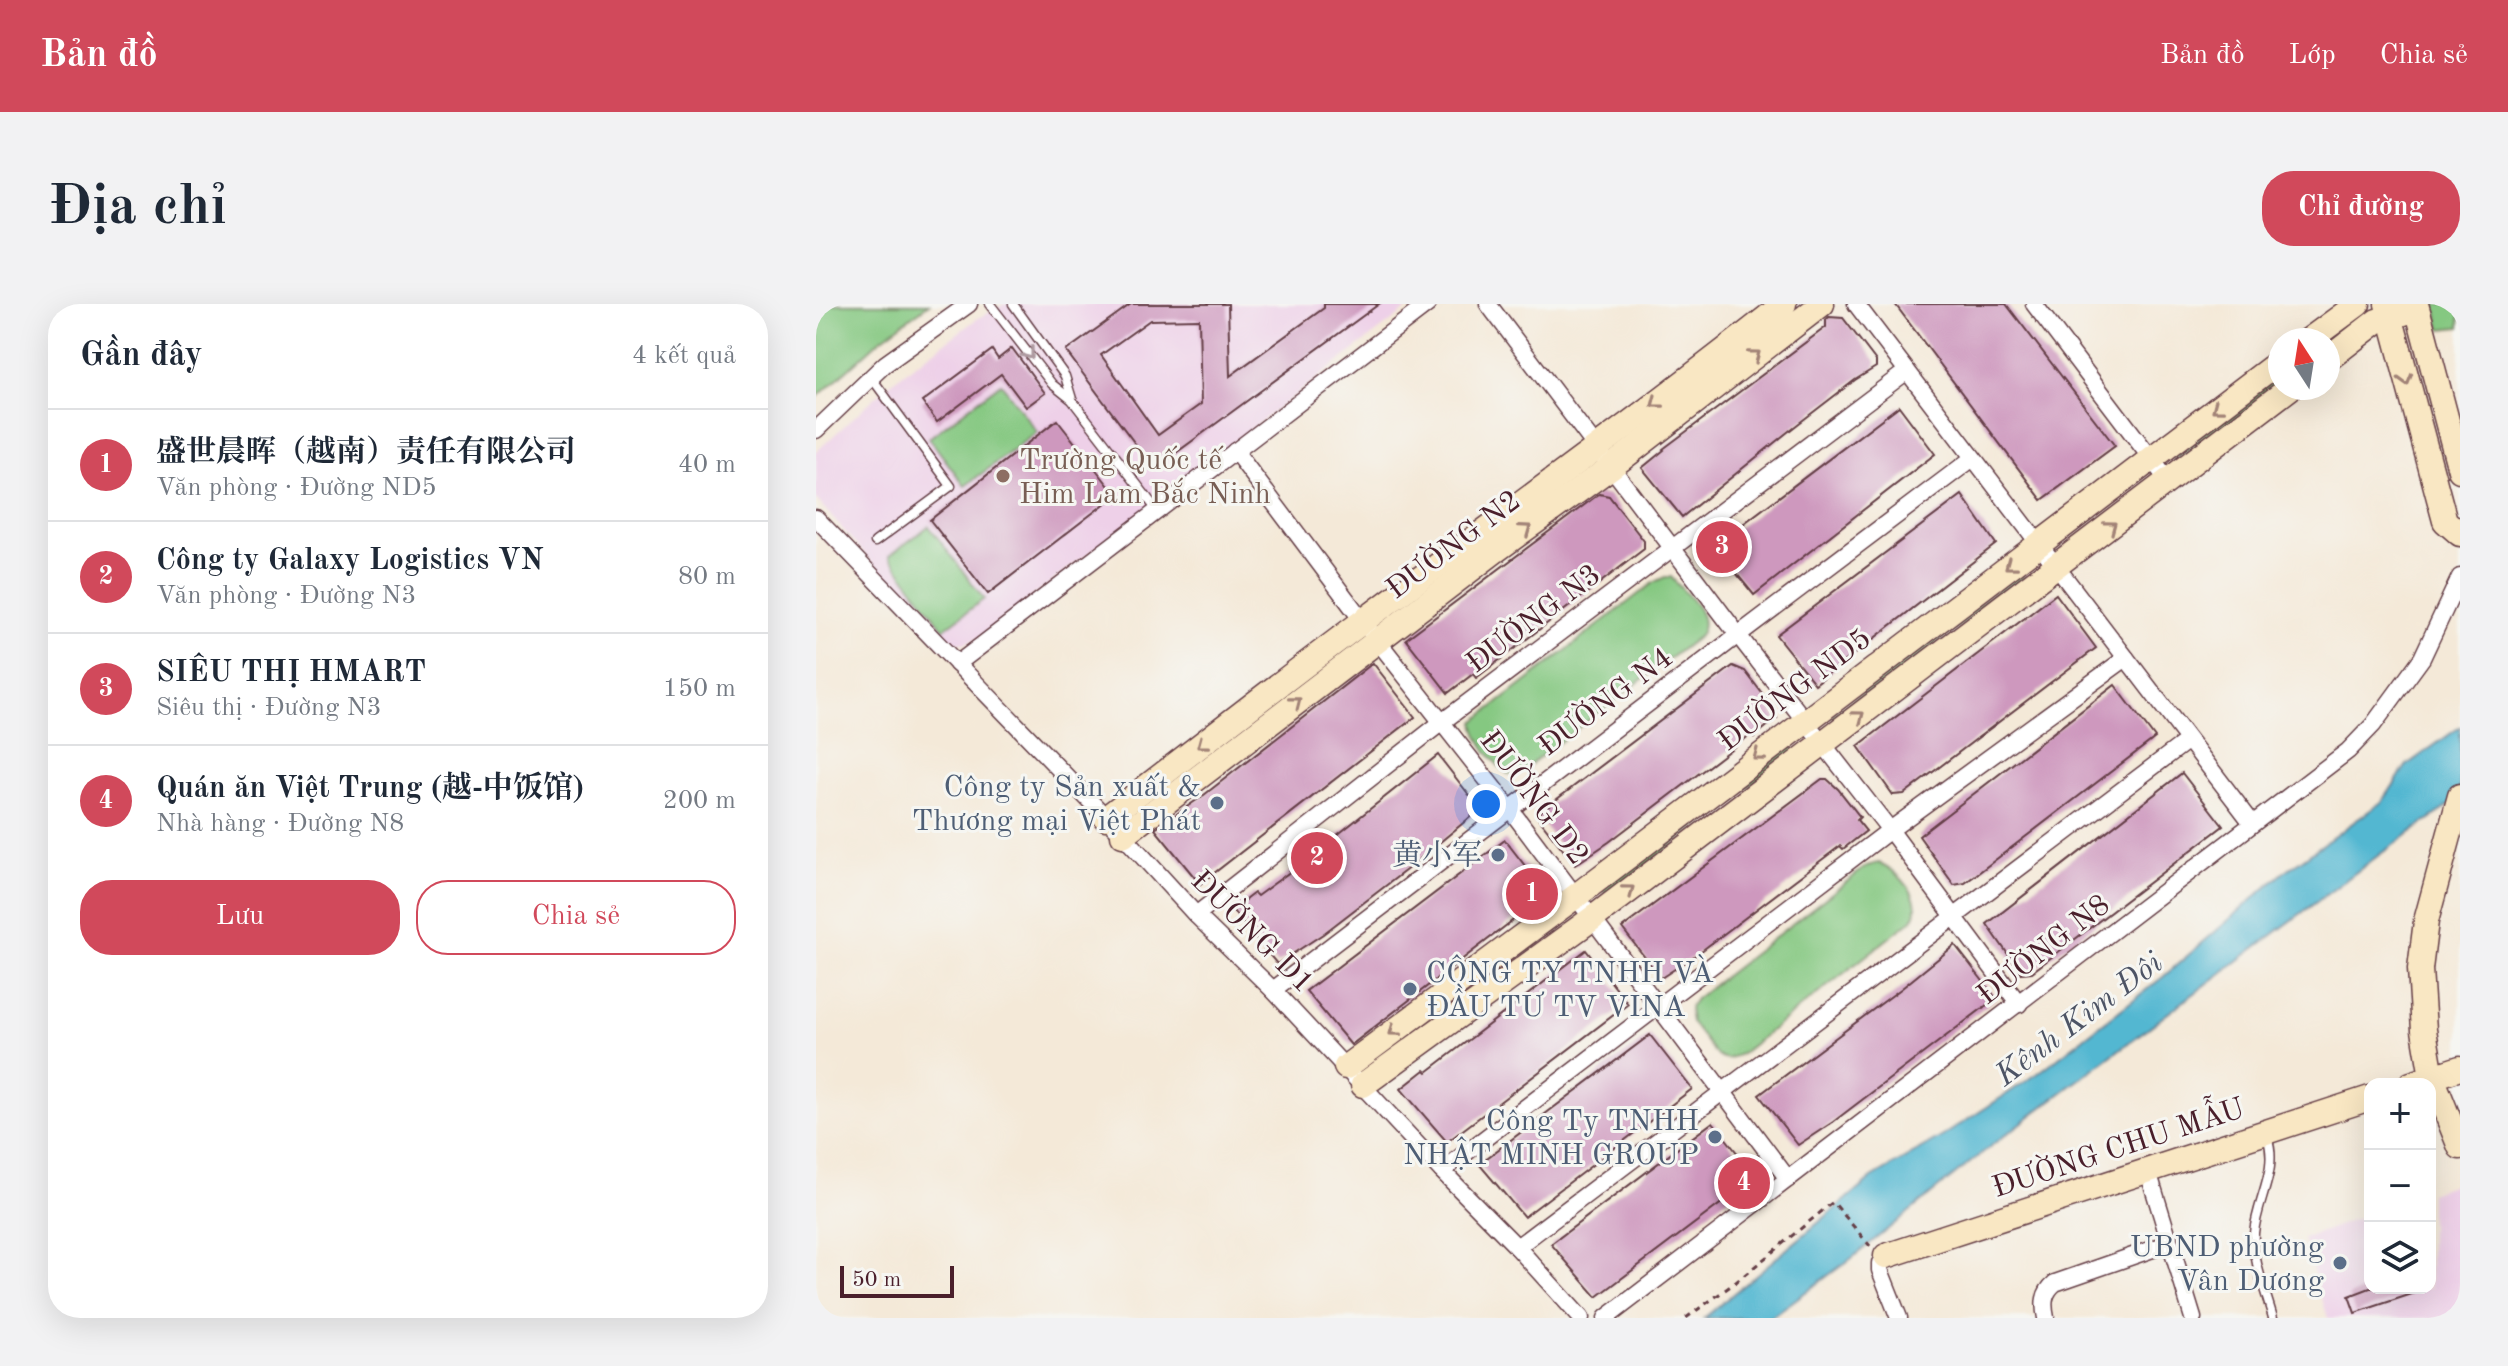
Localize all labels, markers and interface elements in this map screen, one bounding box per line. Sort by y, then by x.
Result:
text: Bản đồ [40,37,158,75]
text: Bản đồ [2160,42,2245,70]
text: Lớp [2289,42,2336,70]
text: Chia sẻ [2380,42,2468,70]
button: Chỉ đường [2262,171,2460,246]
text: Địa chỉ [48,180,227,236]
north arrow [2268,328,2340,400]
text: Gần đây [80,339,203,373]
text: 4 kết quả [632,343,736,369]
one-way arrow [1019,345,1033,360]
one-way arrow [1746,350,1761,364]
one-way arrow [2397,372,2413,386]
one-way arrow [1650,394,1665,408]
one-way arrow [2212,398,2226,412]
text: 盛世晨晖（越南）责任有限公司 [156,438,576,468]
place label: Trường Quốc tế Him Lam Bắc Ninh [1019,445,1271,510]
text: 1 [98,452,114,478]
text: 40 m [678,452,736,478]
marker: Trường Quốc tế Him Lam Bắc Ninh [994,467,1012,485]
text: Văn phòng · Đường ND5 [156,475,437,501]
street label: ĐƯỜNG N2 [1379,482,1527,605]
pin: 3 [1696,517,1748,577]
one-way arrow [2102,522,2117,536]
one-way arrow [1517,524,1531,539]
text: Công ty Galaxy Logistics VN [156,546,544,576]
one-way arrow [2004,555,2019,569]
street label: ĐƯỜNG N3 [1459,556,1607,679]
text: 2 [98,564,114,590]
text: 80 m [678,564,736,590]
text: Văn phòng · Đường N3 [156,583,416,609]
street label: ĐƯỜNG ND5 [1710,620,1877,757]
street label: ĐƯỜNG N4 [1531,639,1679,762]
text: SIÊU THỊ HMART [156,658,426,688]
text: 3 [98,676,114,702]
text: 150 m [663,676,736,702]
text: Siêu thị · Đường N3 [156,695,382,721]
one-way arrow [1287,698,1302,712]
one-way arrow [1850,712,1864,726]
street label: ĐƯỜNG D2 [1473,723,1597,871]
one-way arrow [1196,735,1211,749]
one-way arrow [1753,746,1767,760]
place label: Công ty Sản xuất & Thương mại Việt Phát [912,772,1201,837]
text: Quán ăn Việt Trung (越-中饭馆) [156,774,584,804]
your location [1466,784,1506,824]
text: 4 [98,788,114,814]
text: 200 m [663,788,736,814]
marker: Công ty Sản xuất & Thương mại Việt Phát [1208,794,1226,812]
text: Nhà hàng · Đường N8 [156,811,404,837]
pin: 2 [1291,828,1343,888]
place label: 黄小军 [1392,839,1482,872]
marker: 黄小军 [1489,846,1507,864]
street label: ĐƯỜNG D1 [1185,862,1322,999]
pin: 1 [1506,864,1558,924]
button: Lưu [80,880,400,955]
button: Chia sẻ [416,880,736,955]
one-way arrow [1620,886,1635,900]
street label: ĐƯỜNG N8 [1969,886,2116,1011]
water label: Kênh Kim Đôi [1990,947,2170,1094]
place label: CÔNG TY TNHH VÀ ĐẦU TƯ TV VINA [1426,954,1714,1023]
marker: CÔNG TY TNHH VÀ ĐẦU TƯ TV VINA [1401,980,1419,998]
one-way arrow [1389,1021,1403,1035]
map controls [2364,1078,2436,1294]
button: + [2364,1078,2436,1150]
street label: ĐƯỜNG CHU MẪU [1986,1085,2248,1204]
place label: Công Ty TNHH NHẬT MINH GROUP [1403,1107,1699,1171]
marker: Công Ty TNHH NHẬT MINH GROUP [1706,1128,1724,1146]
button: − [2364,1150,2436,1222]
pin: 4 [1718,1153,1770,1213]
button: layers [2364,1222,2436,1294]
place label: UBND phường Vân Dương [2130,1233,2324,1297]
marker: UBND phường Vân Dương [2331,1254,2349,1272]
scale bar [840,1262,954,1298]
text: 50 m [852,1269,901,1291]

